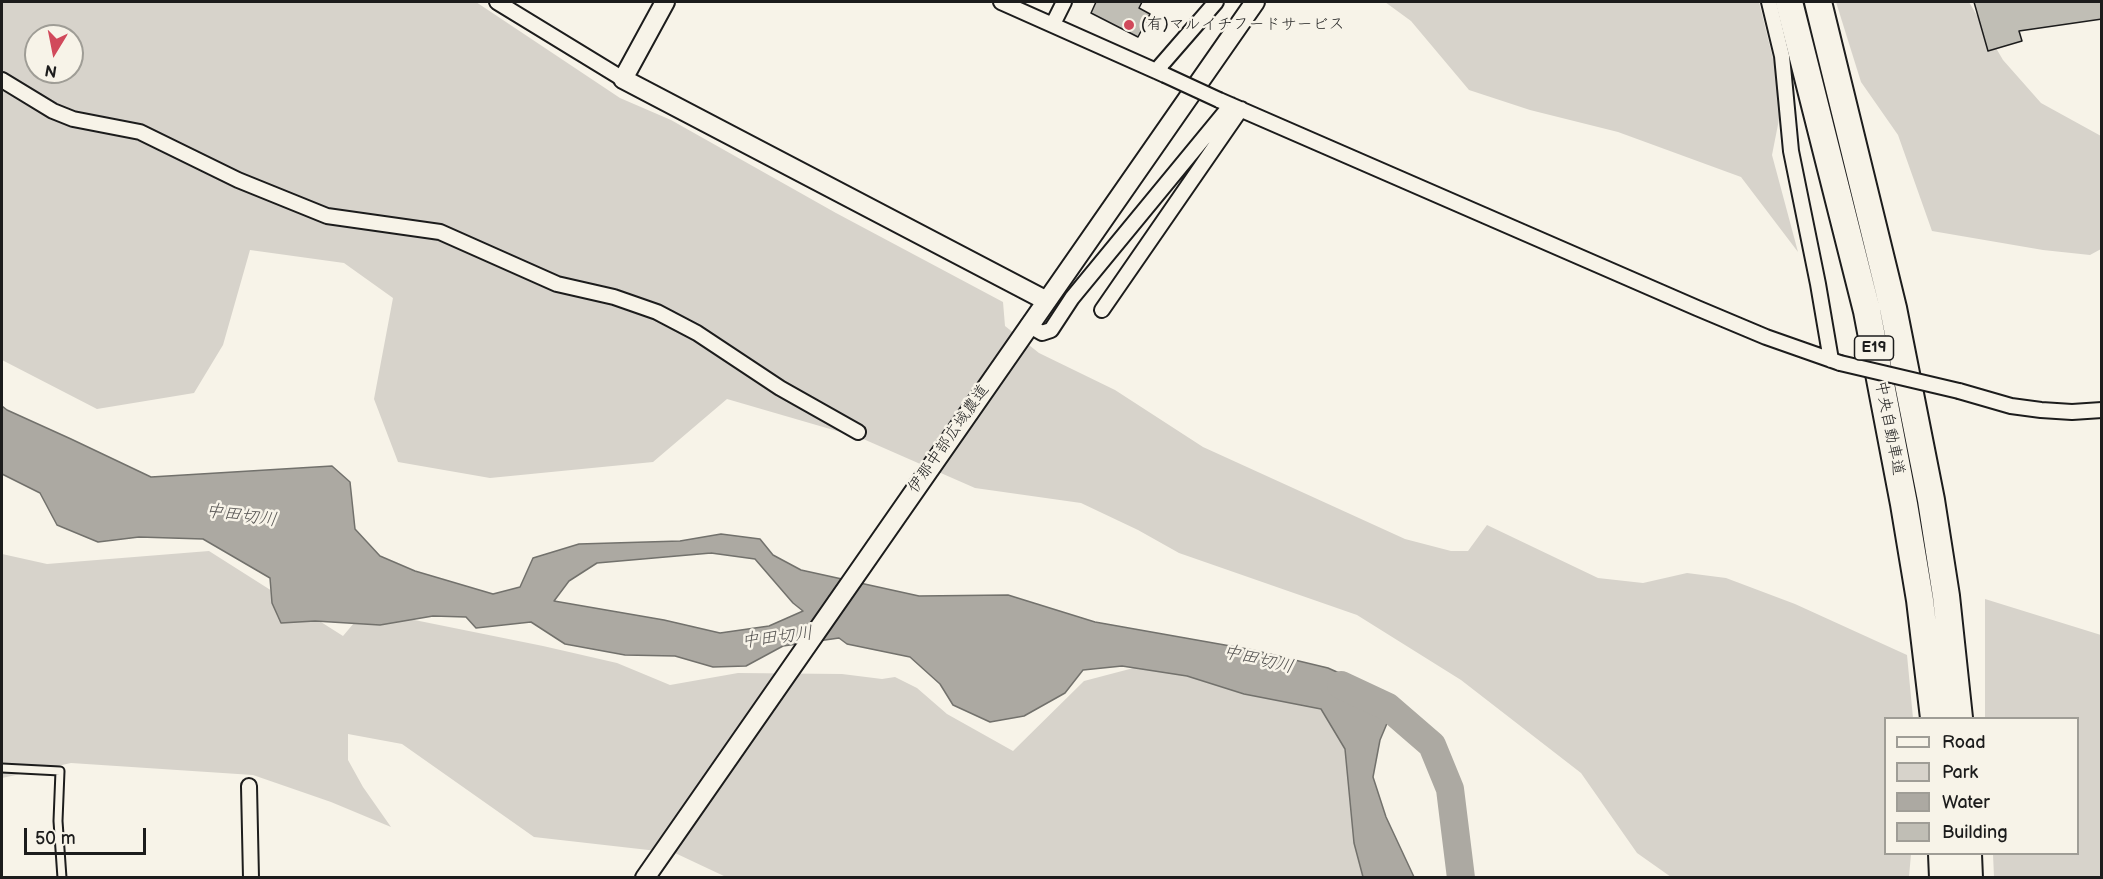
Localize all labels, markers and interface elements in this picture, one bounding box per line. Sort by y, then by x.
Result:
place label: (有)マルイチフードサービス [1141,15,1344,35]
marker: (有)マルイチフードサービス [1122,18,1136,32]
north arrow [24,24,84,84]
text: N [44,60,59,81]
road number: E19 [1854,336,1894,360]
street label: 中央自動車道 [1870,379,1908,477]
street label: 伊那中部広域農道 [904,381,994,497]
water label: 中田切川 [204,500,278,532]
water label: 中田切川 [740,623,814,653]
water label: 中田切川 [1220,641,1296,679]
legend [1884,717,2079,855]
text: Road [1942,732,1986,753]
text: Park [1942,762,1978,783]
text: Water [1942,792,1990,813]
scale bar [27,816,148,854]
text: Building [1942,822,2008,843]
text: 50 m [35,828,76,849]

